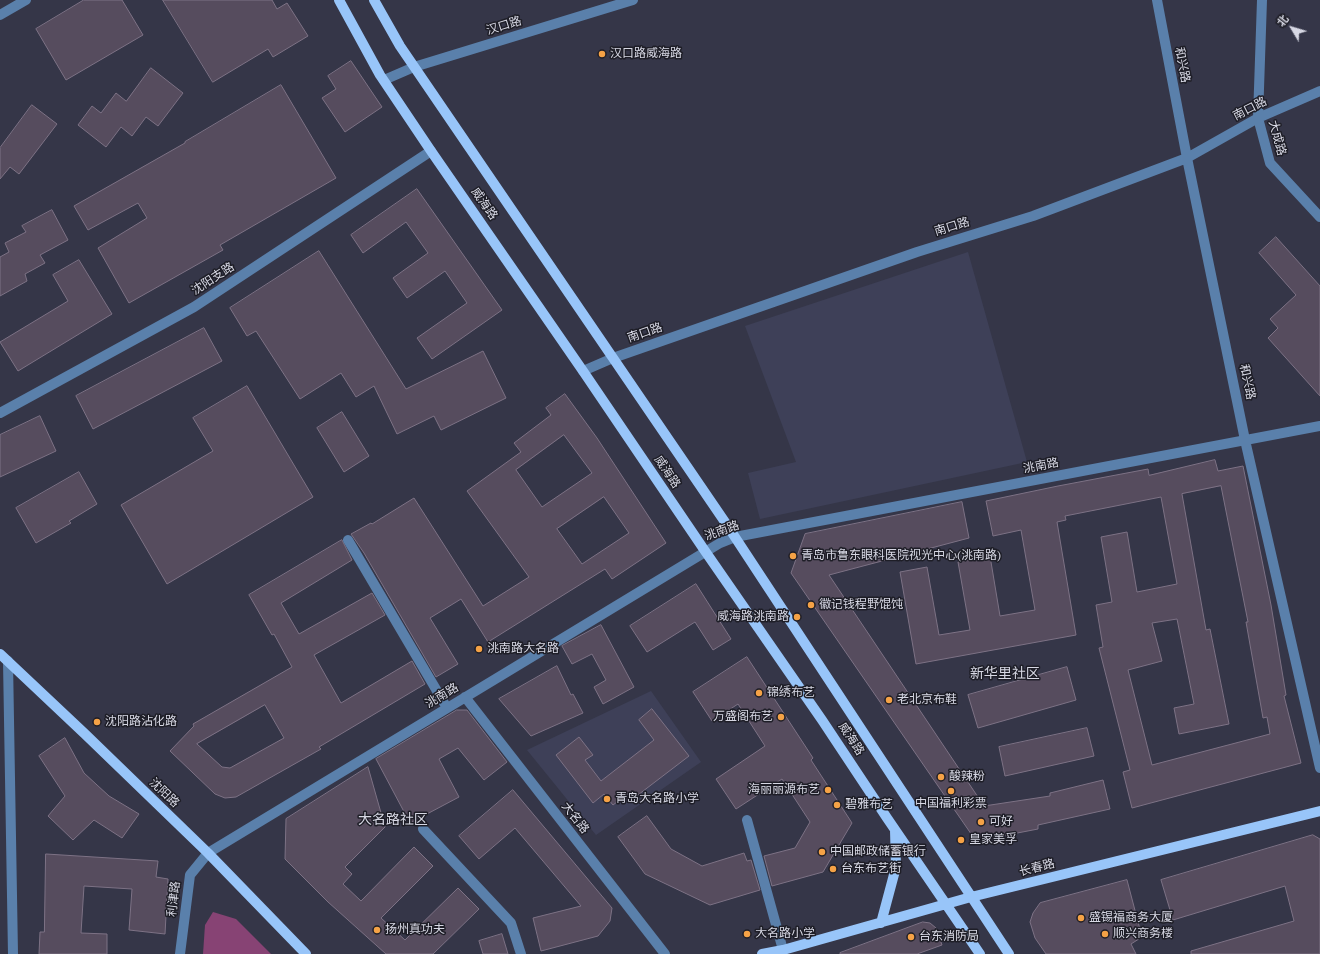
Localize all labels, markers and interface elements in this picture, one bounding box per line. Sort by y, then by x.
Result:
north arrow [1272,8,1312,48]
text: 北 [1274,12,1291,29]
street label: 汉口路 [485,14,523,38]
street label: 和兴路 [1171,46,1193,84]
place label: 汉口路威海路 [610,47,682,61]
marker: 汉口路威海路 [597,49,607,59]
street label: 南口路 [1231,94,1269,124]
street label: 大成路 [1265,119,1289,157]
street label: 威海路 [468,185,500,223]
street label: 南口路 [933,215,971,239]
street label: 沈阳支路 [189,260,237,298]
street label: 南口路 [626,320,664,346]
street label: 和兴路 [1236,363,1258,401]
street label: 威海路 [651,453,683,491]
street label: 洮南路 [1022,455,1060,477]
street label: 洮南路 [703,518,741,544]
place label: 青岛市鲁东眼科医院视光中心(洮南路) [801,549,1001,563]
marker: 青岛市鲁东眼科医院视光中心(洮南路) [788,551,798,561]
place label: 徽记钱程野馄饨 [819,598,903,612]
marker: 徽记钱程野馄饨 [806,600,816,610]
place label: 威海路洮南路 [717,610,789,624]
marker: 威海路洮南路 [792,612,802,622]
place label: 洮南路大名路 [487,642,559,656]
marker: 洮南路大名路 [474,644,484,654]
district label: 新华里社区 [970,666,1040,682]
street label: 洮南路 [423,681,461,711]
place label: 锦绣布艺 [767,686,815,700]
marker: 锦绣布艺 [754,688,764,698]
place label: 老北京布鞋 [897,693,957,707]
marker: 老北京布鞋 [884,695,894,705]
place label: 万盛阁布艺 [713,710,773,724]
marker: 万盛阁布艺 [776,712,786,722]
place label: 沈阳路沾化路 [105,715,177,729]
marker: 沈阳路沾化路 [92,717,102,727]
street label: 威海路 [835,720,867,758]
place label: 酸辣粉 [949,770,985,784]
marker: 酸辣粉 [936,772,946,782]
street label: 沈阳路 [146,775,182,811]
place label: 海丽丽源布艺 [748,783,820,797]
marker: 海丽丽源布艺 [823,785,833,795]
marker: 中国福利彩票 [946,786,956,796]
place label: 青岛大名路小学 [615,792,699,806]
marker: 青岛大名路小学 [602,794,612,804]
place label: 中国福利彩票 [915,797,987,811]
place label: 碧雅布艺 [845,798,893,812]
street label: 大名路 [558,799,592,837]
marker: 碧雅布艺 [832,800,842,810]
district label: 大名路社区 [358,812,428,828]
place label: 可好 [989,815,1013,829]
marker: 可好 [976,817,986,827]
place label: 皇家美孚 [969,833,1017,847]
marker: 皇家美孚 [956,835,966,845]
place label: 中国邮政储蓄银行 [830,845,926,859]
marker: 中国邮政储蓄银行 [817,847,827,857]
street label: 长春路 [1018,857,1056,879]
place label: 台东布艺街 [841,862,901,876]
marker: 台东布艺街 [828,864,838,874]
street label: 利津路 [165,880,183,918]
place label: 盛锡福商务大厦 [1089,911,1173,925]
marker: 盛锡福商务大厦 [1076,913,1086,923]
place label: 扬州真功夫 [385,923,445,937]
marker: 扬州真功夫 [372,925,382,935]
place label: 大名路小学 [755,927,815,941]
place label: 顺兴商务楼 [1113,927,1173,941]
marker: 大名路小学 [742,929,752,939]
marker: 顺兴商务楼 [1100,929,1110,939]
place label: 台东消防局 [919,930,979,944]
marker: 台东消防局 [906,932,916,942]

